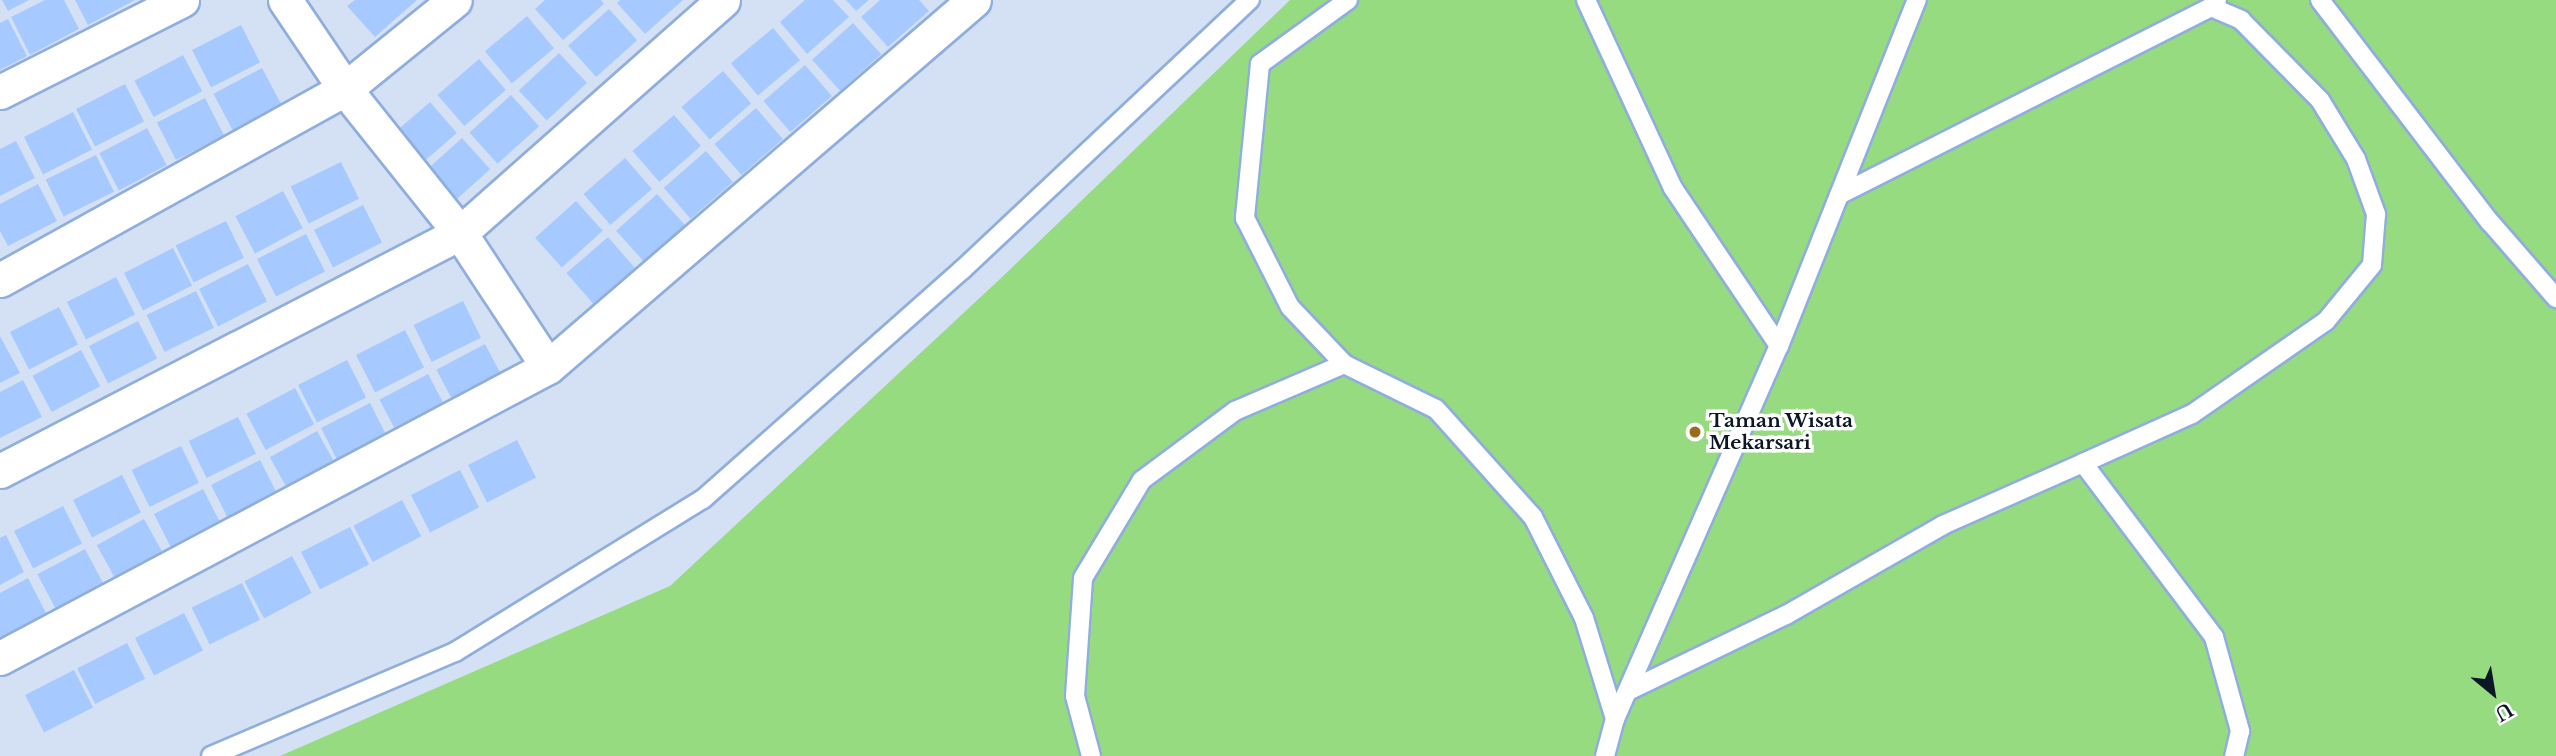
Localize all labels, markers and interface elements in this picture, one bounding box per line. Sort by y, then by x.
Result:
place label: Taman Wisata Mekarsari [1709,410,1854,454]
marker: Taman Wisata Mekarsari [1687,424,1703,440]
north arrow [2458,658,2528,728]
text: U [2491,697,2517,726]

